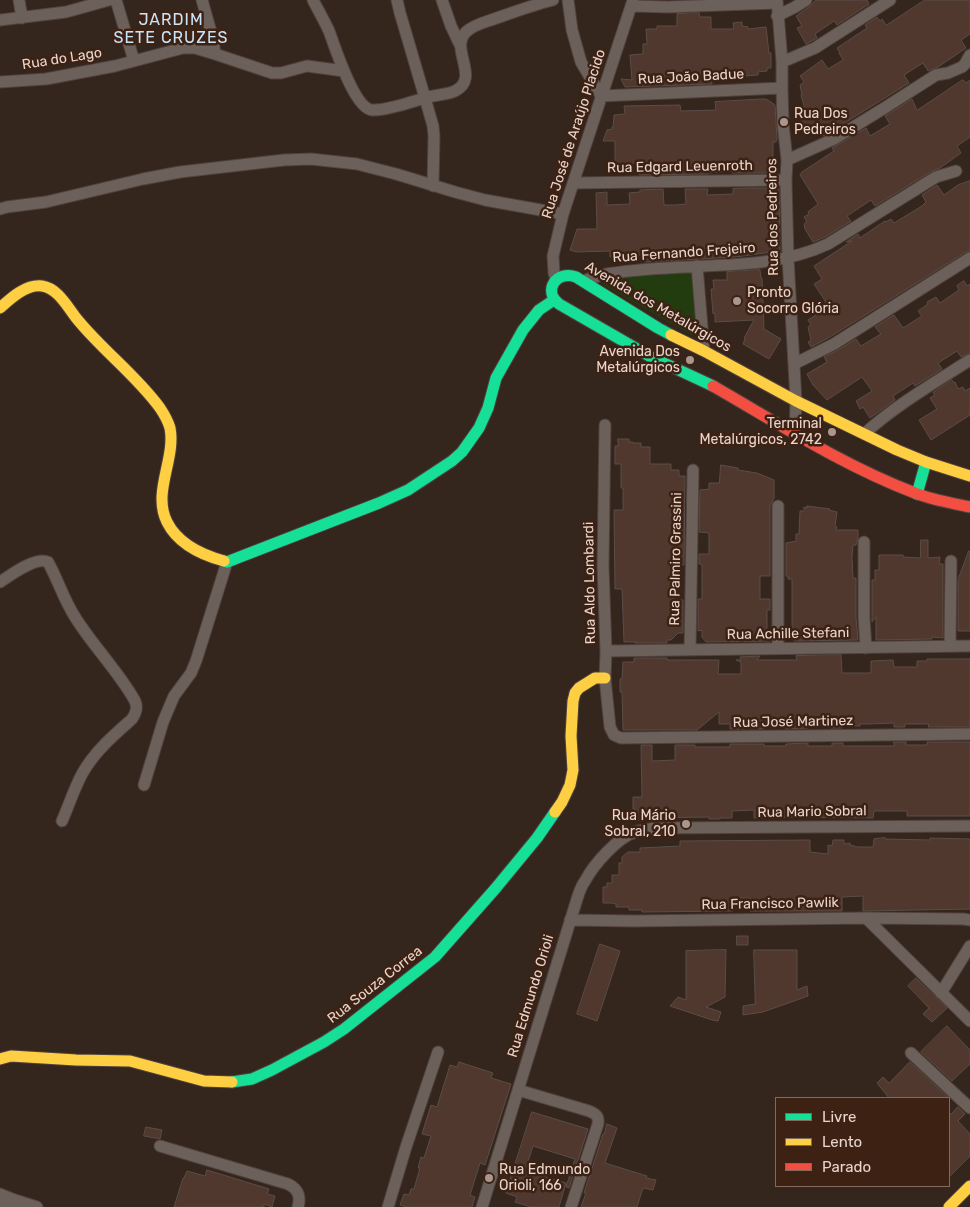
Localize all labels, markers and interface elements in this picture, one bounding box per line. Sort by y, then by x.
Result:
district label: JARDIM SETE CRUZES [112,10,230,48]
street label: Rua do Lago [21,44,103,74]
street label: Rua José de Araújo Placido [539,47,609,221]
street label: Rua João Badue [637,66,745,88]
place label: Rua Dos Pedreiros [794,106,856,138]
marker: Rua Dos Pedreiros [778,116,790,128]
street label: Rua Edgard Leuenroth [607,157,753,177]
street label: Rua dos Pedreiros [764,158,782,276]
street label: Rua Fernando Frejeiro [612,240,756,266]
street label: Avenida dos Metalúrgicos [582,258,734,356]
place label: Pronto Socorro Glória [747,285,839,318]
marker: Pronto Socorro Glória [731,295,743,307]
place label: Avenida Dos Metalúrgicos [596,344,680,377]
marker: Avenida Dos Metalúrgicos [684,354,696,366]
place label: Terminal Metalúrgicos, 2742 [699,416,822,448]
marker: Terminal Metalúrgicos, 2742 [826,426,838,438]
street label: Rua Palmiro Grassini [666,492,686,626]
street label: Rua Aldo Lombardi [581,522,599,644]
street label: Rua Achille Stefani [727,625,849,643]
street label: Rua José Martinez [733,713,853,731]
street label: Rua Mario Sobral [757,803,867,821]
place label: Rua Mário Sobral, 210 [605,808,676,840]
marker: Rua Mário Sobral, 210 [680,818,692,830]
street label: Rua Francisco Pawlik [701,894,839,914]
street label: Rua Edmundo Orioli [504,933,558,1059]
street label: Rua Souza Correa [324,943,426,1027]
legend [775,1097,950,1187]
text: Livre [822,1108,856,1126]
text: Lento [822,1133,862,1151]
text: Parado [822,1158,871,1176]
place label: Rua Edmundo Orioli, 166 [499,1162,590,1194]
marker: Rua Edmundo Orioli, 166 [483,1172,495,1184]

